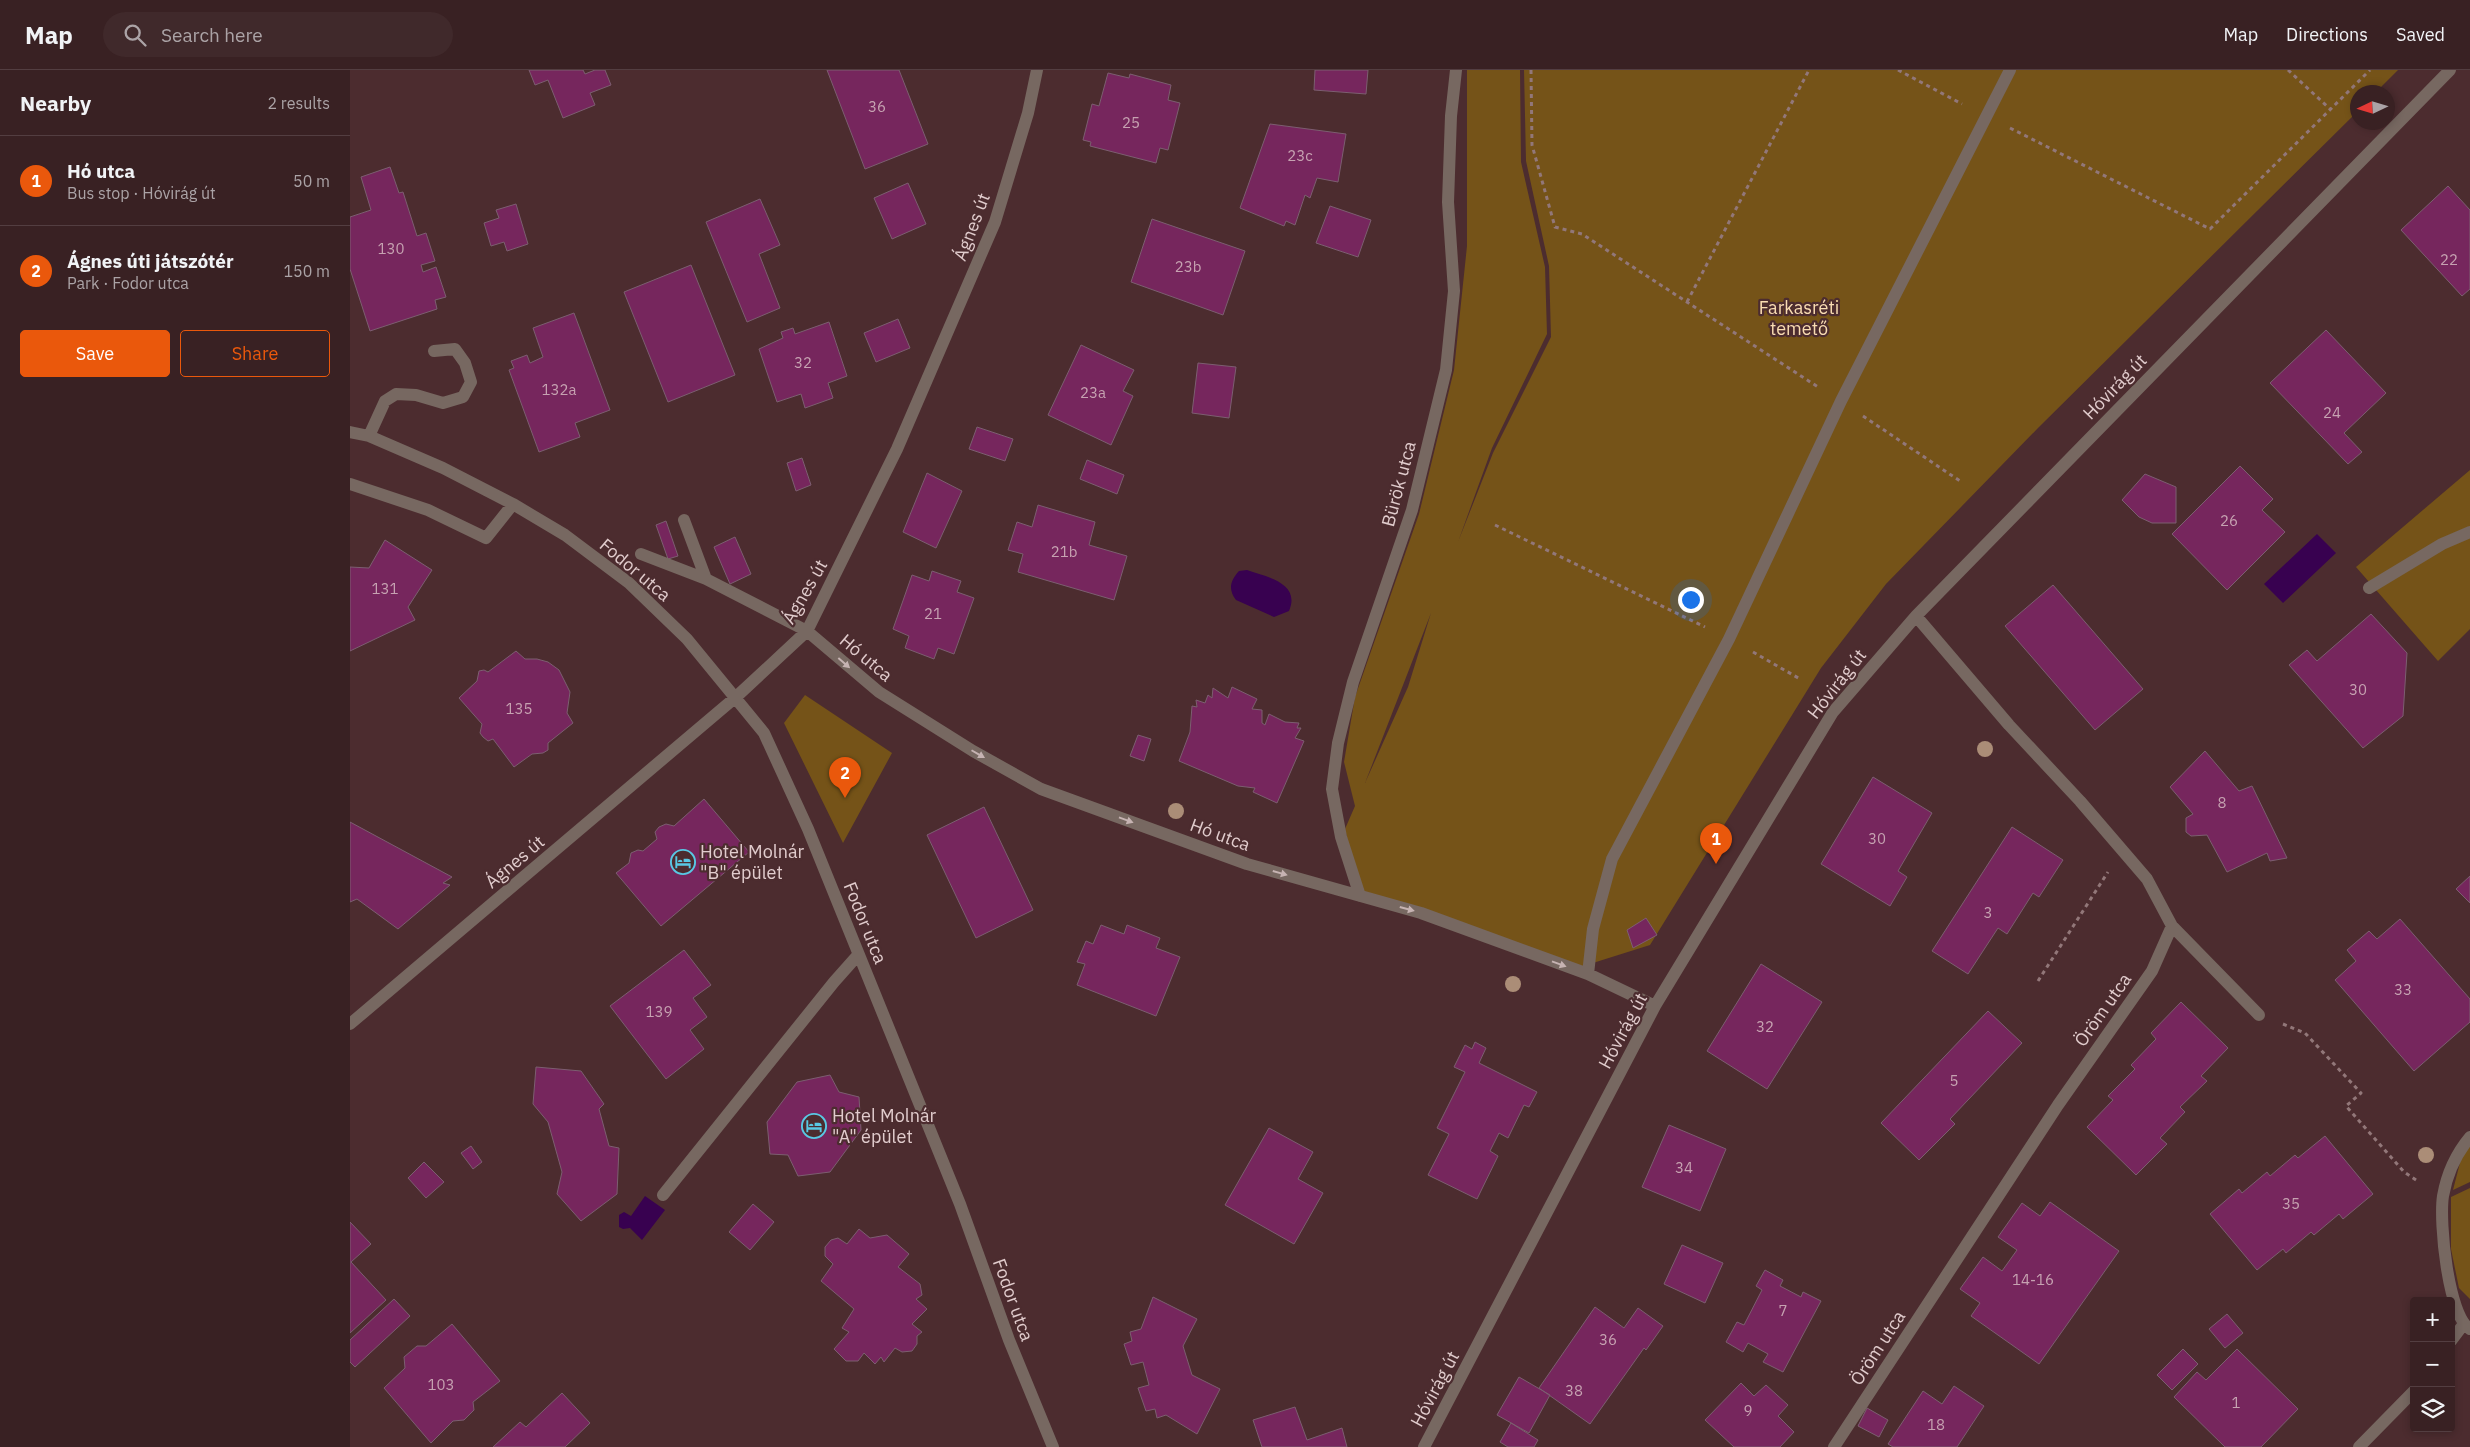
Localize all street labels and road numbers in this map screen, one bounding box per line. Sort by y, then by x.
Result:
street label: Ágnes út [948,190,995,264]
street label: Hóvirág út [2078,349,2152,424]
street label: Bürök utca [1376,438,1421,529]
street label: Fodor utca [595,533,676,606]
street label: Ágnes út [777,555,832,628]
street label: Hó utca [835,629,898,687]
street label: Hóvirág út [1802,644,1871,723]
street label: Hó utca [1187,813,1254,856]
street label: Ágnes út [480,830,549,893]
street label: Fodor utca [839,879,892,967]
street label: Öröm utca [2069,968,2136,1051]
street label: Hóvirág út [1593,989,1652,1073]
street label: Fodor utca [988,1255,1039,1345]
street label: Öröm utca [1845,1306,1910,1389]
street label: Hóvirág út [1405,1347,1464,1431]

